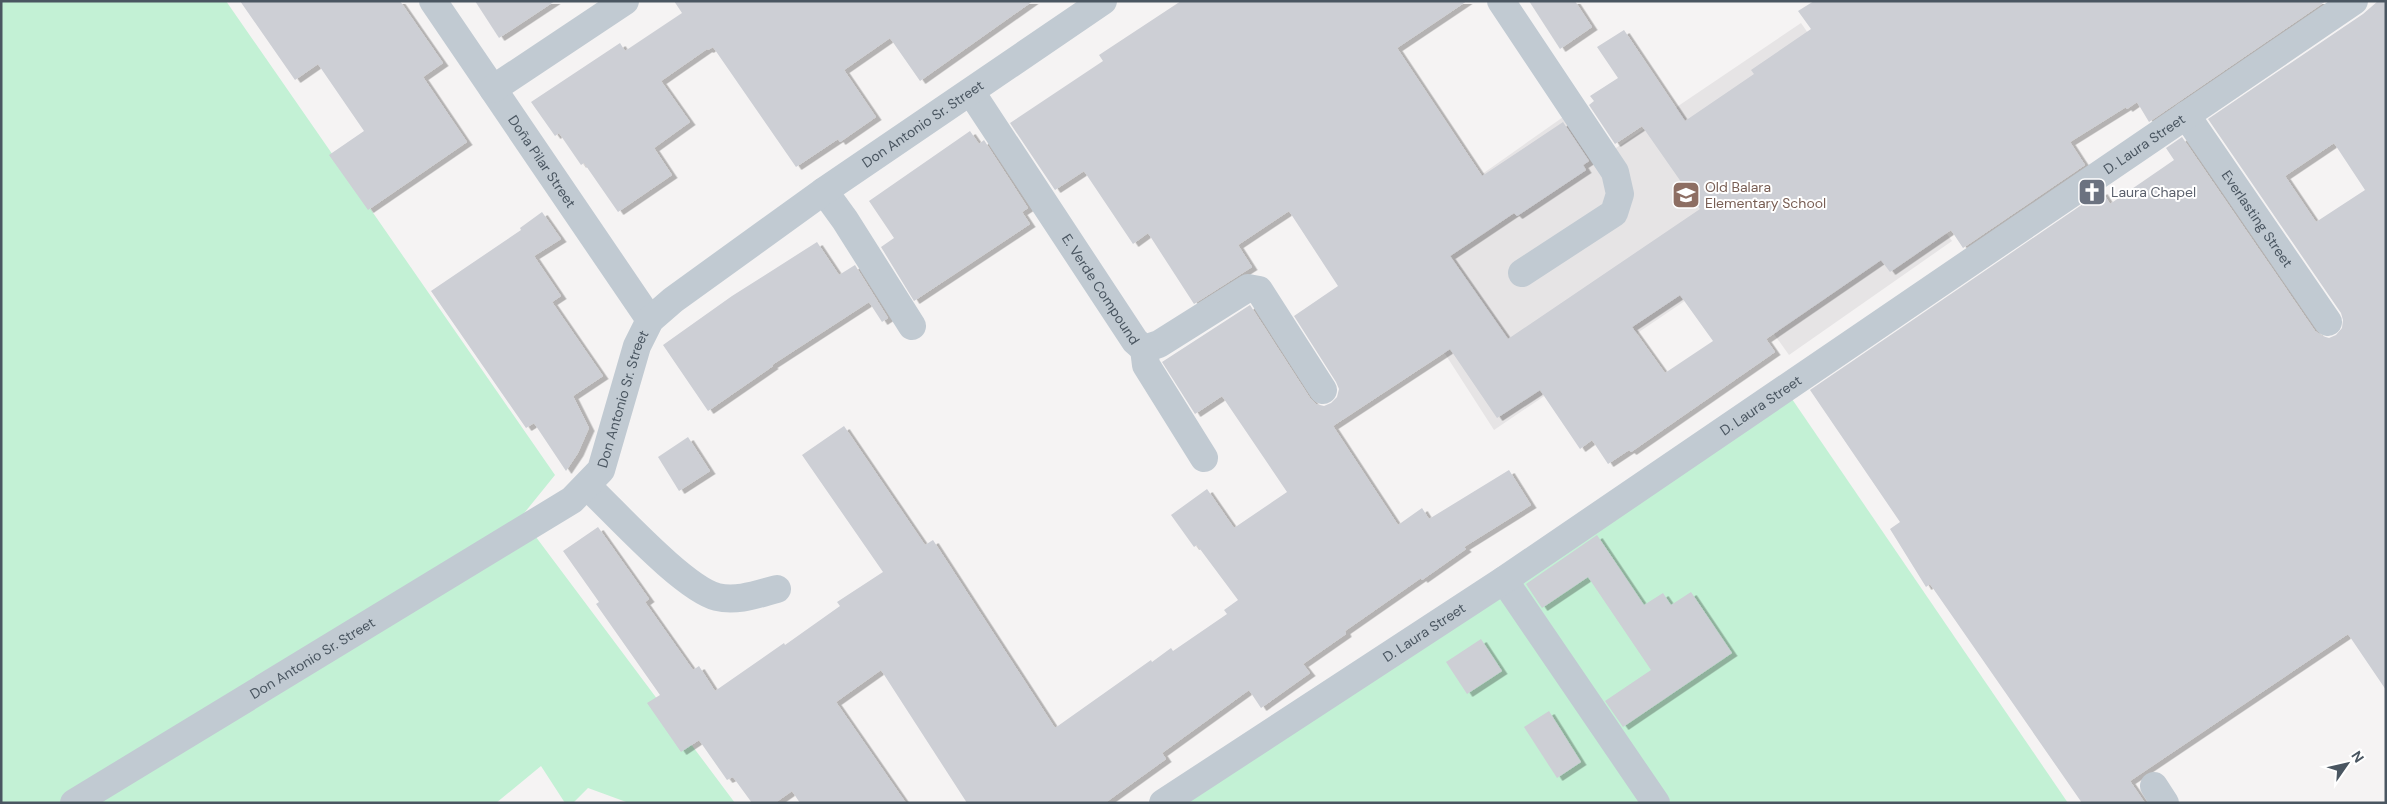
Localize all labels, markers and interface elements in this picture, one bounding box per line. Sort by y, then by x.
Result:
street label: Don Antonio Sr. Street [859,76,987,171]
street label: D. Laura Street [2100,110,2188,178]
street label: Doña Pilar Street [504,112,580,211]
street label: Everlasting Street [2218,167,2297,271]
church icon: Laura Chapel [2077,177,2107,207]
place label: Old Balara Elementary School [1705,178,1826,212]
school or university icon: Old Balara Elementary School [1671,180,1701,210]
place label: Laura Chapel [2111,183,2196,201]
street label: E. Verde Compound [1058,230,1144,348]
street label: Don Antonio Sr. Street [593,327,653,470]
street label: D. Laura Street [1716,371,1805,439]
street label: D. Laura Street [1379,599,1469,666]
street label: Don Antonio Sr. Street [247,613,378,703]
north arrow [2322,739,2372,789]
text: N [2347,747,2368,766]

